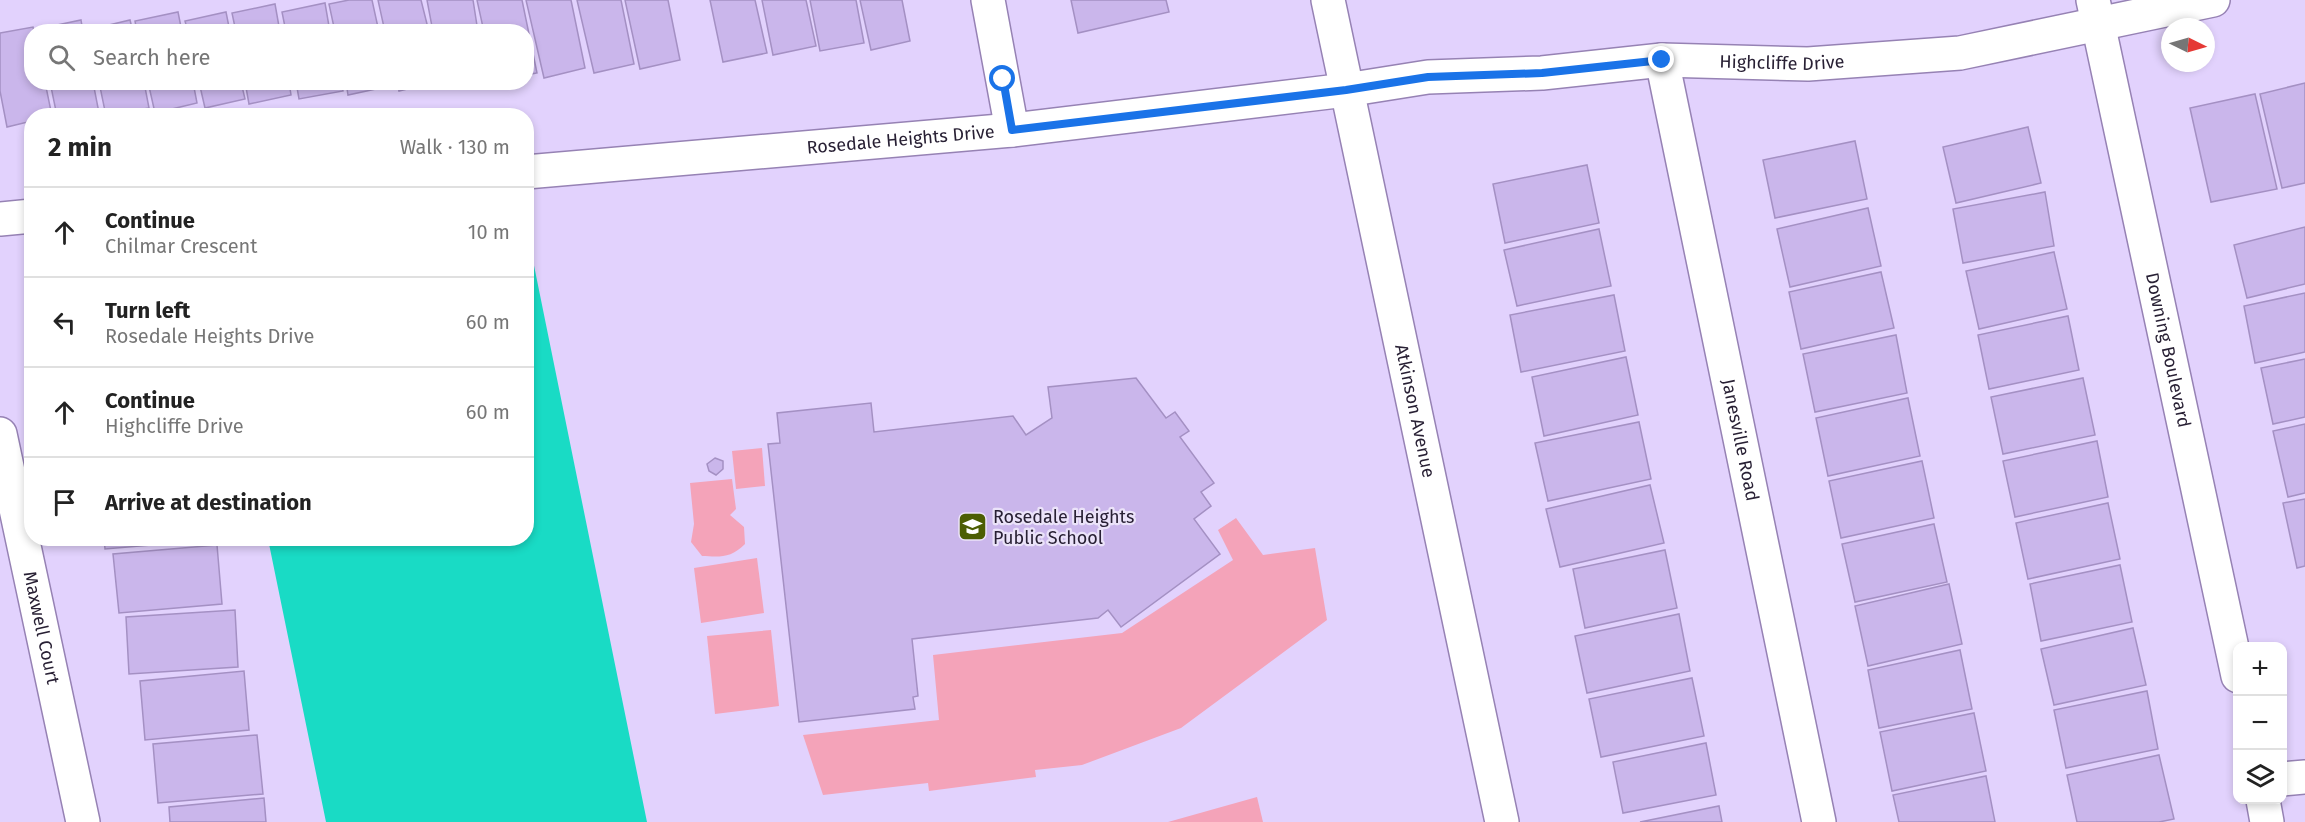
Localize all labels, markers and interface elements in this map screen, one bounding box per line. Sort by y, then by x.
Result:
north arrow [2161,18,2215,72]
search box [24,24,534,90]
icon: search [45,41,78,74]
text: Search here [93,44,211,71]
route end [1648,46,1674,72]
street label: Highcliffe Drive [1719,50,1845,75]
route start [989,65,1015,91]
street label: Rosedale Heights Drive [806,121,995,159]
text: 2 min [48,132,112,163]
text: Walk · 130 m [400,135,510,159]
text: Continue [105,207,195,234]
icon: ahead [48,216,81,249]
text: 10 m [468,220,510,244]
text: Chilmar Crescent [105,234,258,258]
street label: Downing Boulevard [2141,271,2195,430]
text: Turn left [105,297,190,324]
icon: left [48,306,81,339]
text: 60 m [466,310,510,334]
text: Rosedale Heights Drive [105,324,314,348]
street label: Atkinson Avenue [1390,342,1440,480]
street label: Janesville Road [1717,377,1764,503]
text: Continue [105,387,195,414]
icon: ahead [48,396,81,429]
text: 60 m [466,400,510,424]
text: Highcliffe Drive [105,414,244,438]
icon: arrive [48,486,81,519]
text: Arrive at destination [105,489,312,516]
place label: Rosedale Heights Public School [993,506,1134,549]
school or university icon: Rosedale Heights Public School [956,511,988,543]
street label: Maxwell Court [19,569,64,687]
map controls [2233,642,2287,804]
button: + [2233,642,2287,696]
button: − [2233,696,2287,750]
button: layers [2233,750,2287,804]

